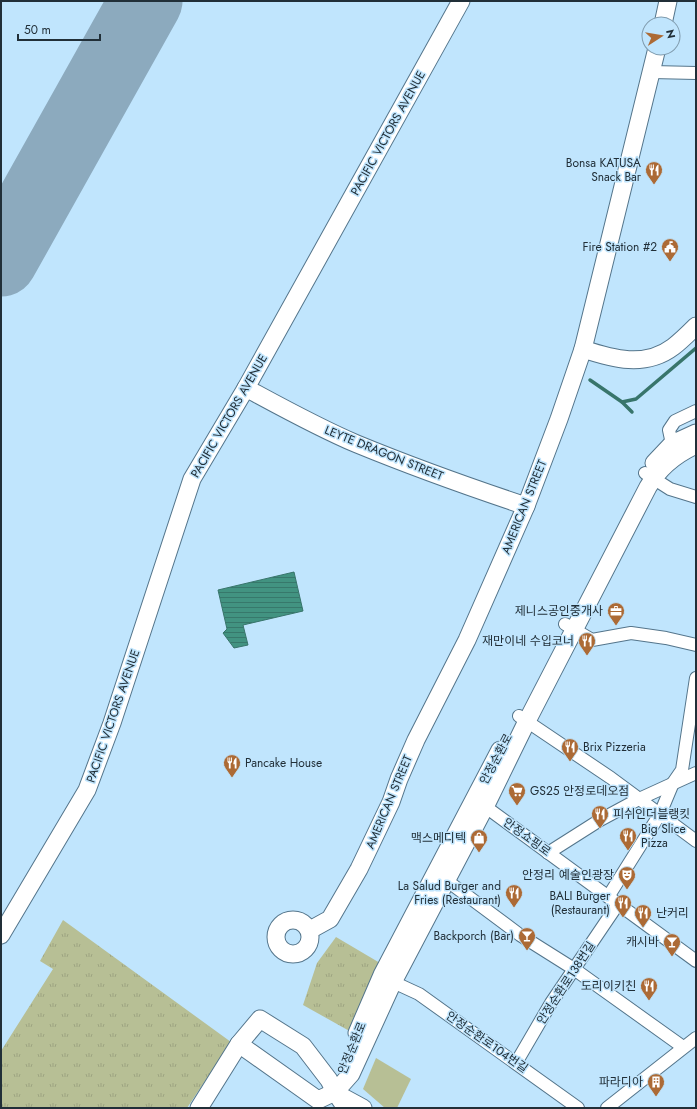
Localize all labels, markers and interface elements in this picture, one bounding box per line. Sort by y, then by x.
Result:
scale bar [18,16,100,42]
north arrow [641,16,681,56]
text: 50 m [24,21,51,39]
text: N [662,28,680,40]
street label: PACIFIC VICTORS AVENUE [346,67,430,199]
place label: Bonsa KATUSA Snack Bar [566,154,642,186]
restaurant icon: Bonsa KATUSA Snack Bar [644,160,664,185]
public building icon: Fire Station #2 [660,237,680,262]
place label: Fire Station #2 [582,238,657,256]
street label: PACIFIC VICTORS AVENUE [186,351,272,481]
street label: LEYTE DRAGON STREET [322,421,446,485]
street label: AMERICAN STREET [497,457,551,557]
office icon: 제니스공인중개사 [606,601,626,626]
place label: 제니스공인중개사 [515,602,603,620]
restaurant icon: 재만이네 수입코너 [577,631,597,656]
place label: 재만이네 수입코너 [482,632,574,650]
street label: PACIFIC VICTORS AVENUE [82,647,144,785]
street label: 안정순환로 [475,730,517,788]
restaurant icon: Brix Pizzeria [560,737,580,762]
place label: Brix Pizzeria [583,738,646,756]
street label: AMERICAN STREET [361,752,417,852]
restaurant icon: Pancake House [222,753,242,778]
place label: Pancake House [245,754,322,772]
supermarket icon: GS25 안정로데오점 [507,781,527,806]
place label: GS25 안정로데오점 [530,782,629,800]
restaurant icon: 피쉬인더블랭킷 [590,804,610,829]
place label: 피쉬인더블랭킷 [613,805,690,823]
street label: 안정쇼핑로 [499,813,555,861]
place label: Big Slice Pizza [641,820,686,852]
restaurant icon: Big Slice Pizza [618,826,638,851]
shop icon: 맥스메디텍 [469,828,489,853]
place label: 맥스메디텍 [411,829,466,847]
theatre icon: 안정리 예술인광장 [617,865,637,890]
place label: 안정리 예술인광장 [522,866,614,884]
place label: La Salud Burger and Fries (Restaurant) [398,877,501,909]
restaurant icon: La Salud Burger and Fries (Restaurant) [504,883,524,908]
place label: BALI Burger (Restaurant) [550,887,611,919]
restaurant icon: BALI Burger (Restaurant) [613,893,633,918]
restaurant icon: 난커리 [633,903,653,928]
place label: 난커리 [656,904,689,922]
bar icon: Backporch (Bar) [517,926,537,951]
place label: Backporch (Bar) [434,927,514,945]
bar icon: 캐시바 [662,932,682,957]
place label: 캐시바 [626,933,659,951]
street label: 안정순환로138번길 [532,938,600,1028]
restaurant icon: 도리이키친 [639,976,659,1001]
place label: 도리이키친 [581,977,636,995]
street label: 안정순환로104번길 [442,1007,532,1077]
street label: 안정순환로 [333,1019,371,1077]
building icon: 파라디아 [646,1072,666,1097]
place label: 파라디아 [599,1073,643,1091]

